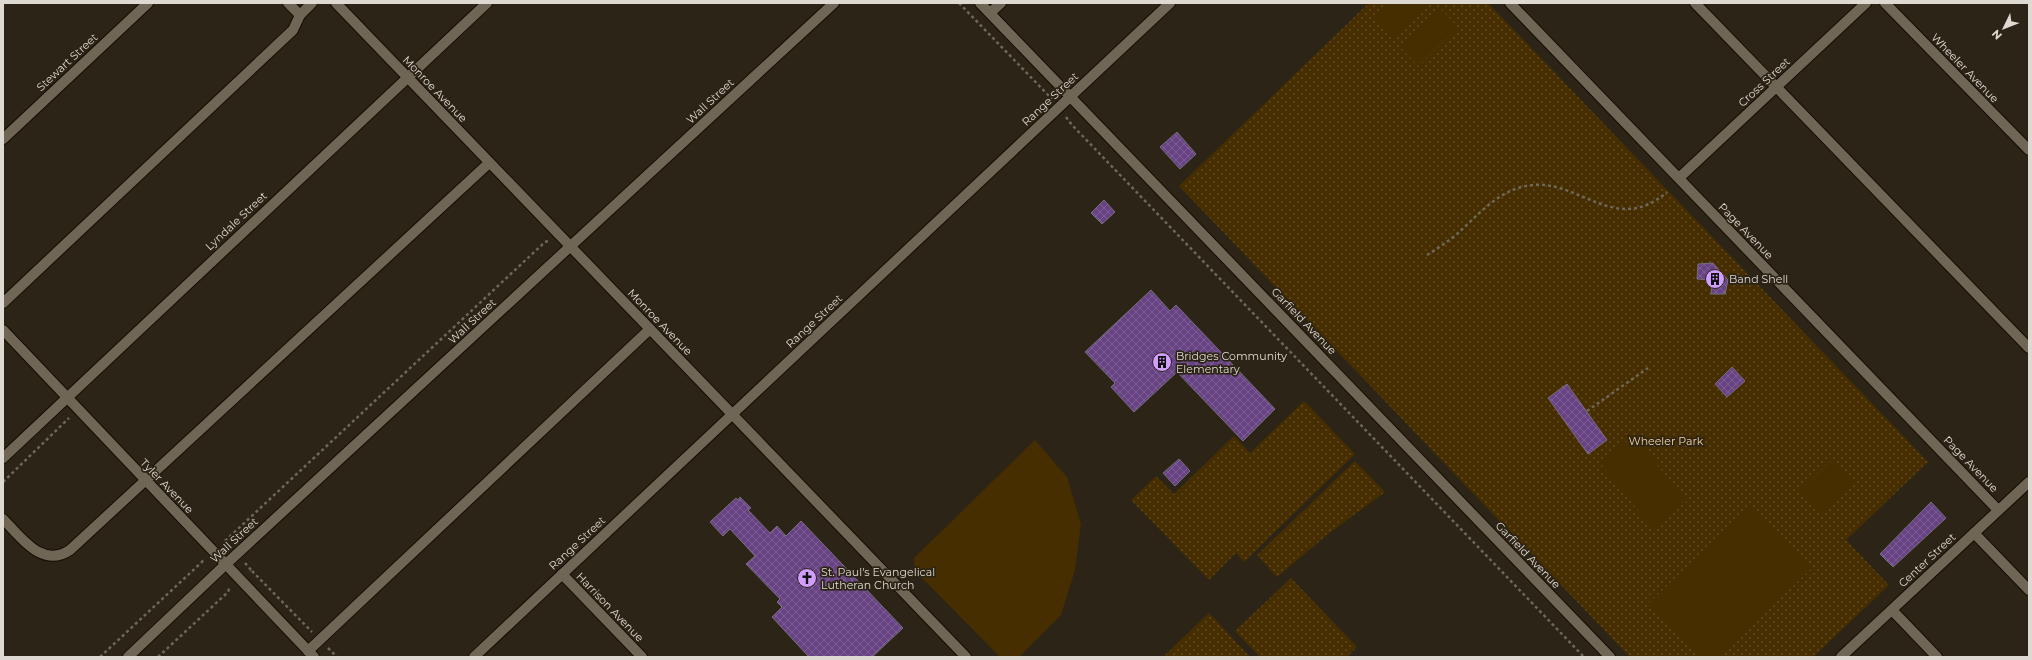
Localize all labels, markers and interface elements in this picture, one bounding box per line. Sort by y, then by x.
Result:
north arrow [1984,8,2024,48]
text: N [1989,27,2005,43]
street label: Stewart Street [33,30,101,94]
street label: Wheeler Avenue [1928,30,2002,106]
street label: Monroe Avenue [400,53,471,125]
street label: Cross Street [1735,54,1793,110]
street label: Range Street [1019,69,1082,129]
street label: Wall Street [683,75,737,127]
street label: Lyndale Street [202,188,270,253]
street label: Page Avenue [1716,200,1777,262]
building icon: Band Shell [1704,268,1726,290]
place label: Band Shell [1729,272,1788,286]
street label: Garfield Avenue [1268,285,1340,358]
street label: Monroe Avenue [625,286,696,358]
street label: Range Street [783,291,846,351]
street label: Wall Street [445,295,499,347]
place label: Bridges Community Elementary [1176,349,1287,376]
building icon: Bridges Community Elementary [1151,351,1173,373]
street label: Page Avenue [1941,433,2002,495]
park label: Wheeler Park [1629,434,1704,448]
street label: Tyler Avenue [137,456,197,517]
street label: Range Street [546,513,609,573]
street label: Wall Street [207,514,261,566]
street label: Garfield Avenue [1492,519,1564,592]
street label: Center Street [1895,530,1959,590]
place label: St. Paul's Evangelical Lutheran Church [821,565,935,592]
church icon: St. Paul's Evangelical Lutheran Church [796,567,818,589]
street label: Harrison Avenue [573,569,647,645]

